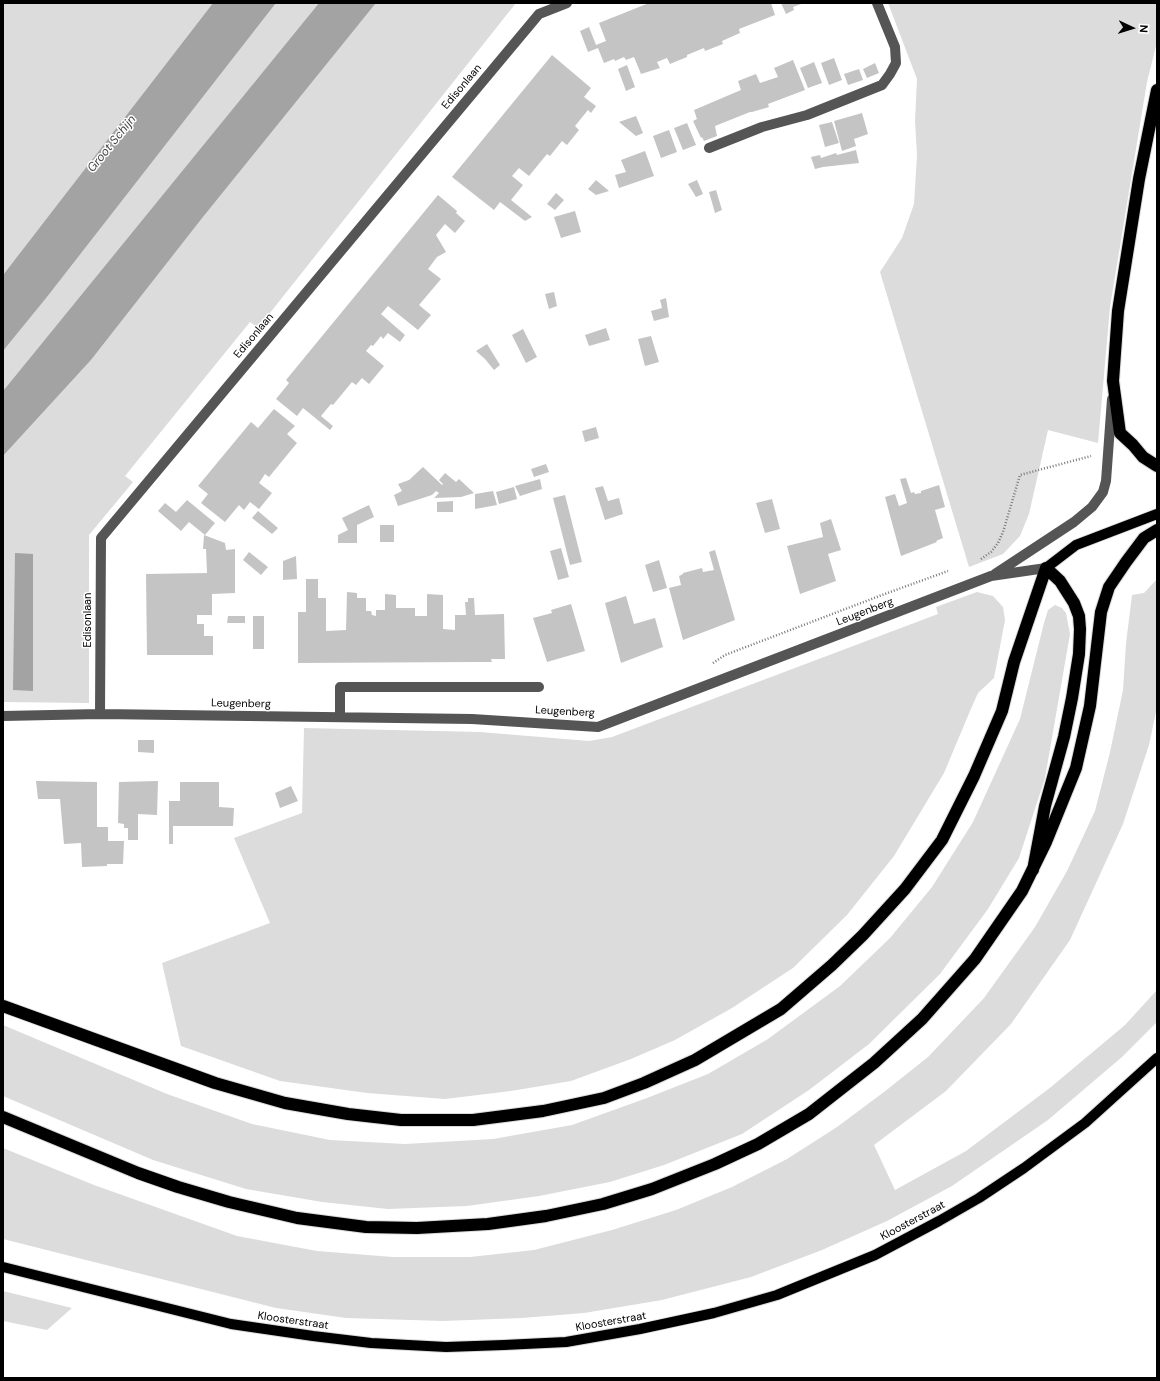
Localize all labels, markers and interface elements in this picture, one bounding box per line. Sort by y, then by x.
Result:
north arrow [1112,8,1152,48]
text: N [1137,24,1151,33]
street label: Edisonlaan [439,62,485,112]
water label: Groot Schijn [85,113,139,175]
street label: Edisonlaan [231,311,277,361]
street label: Edisonlaan [81,593,95,647]
street label: Leugenberg [835,595,895,629]
street label: Leugenberg [211,697,271,711]
street label: Leugenberg [535,704,595,720]
street label: Kloosterstraat [878,1198,948,1244]
street label: Kloosterstraat [257,1309,329,1333]
street label: Kloosterstraat [575,1309,647,1335]

